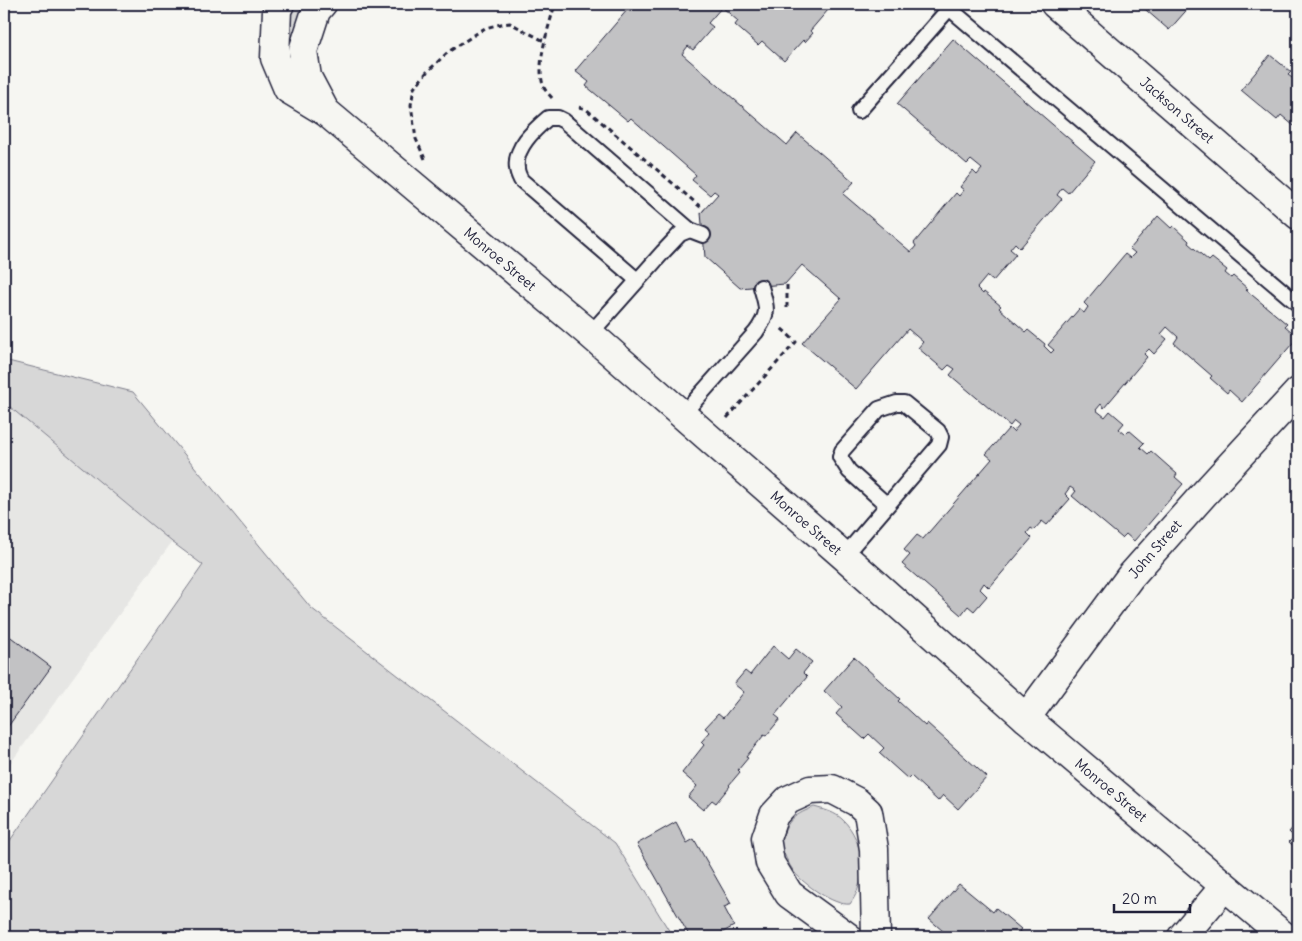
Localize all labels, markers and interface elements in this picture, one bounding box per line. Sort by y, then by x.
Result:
street label: Jackson Street [1136,73,1218,147]
street label: Monroe Street [460,224,540,295]
street label: Monroe Street [767,487,846,559]
street label: John Street [1125,516,1186,582]
street label: Monroe Street [1071,755,1151,826]
scale bar [1114,881,1191,913]
text: 20 m [1122,889,1157,908]

